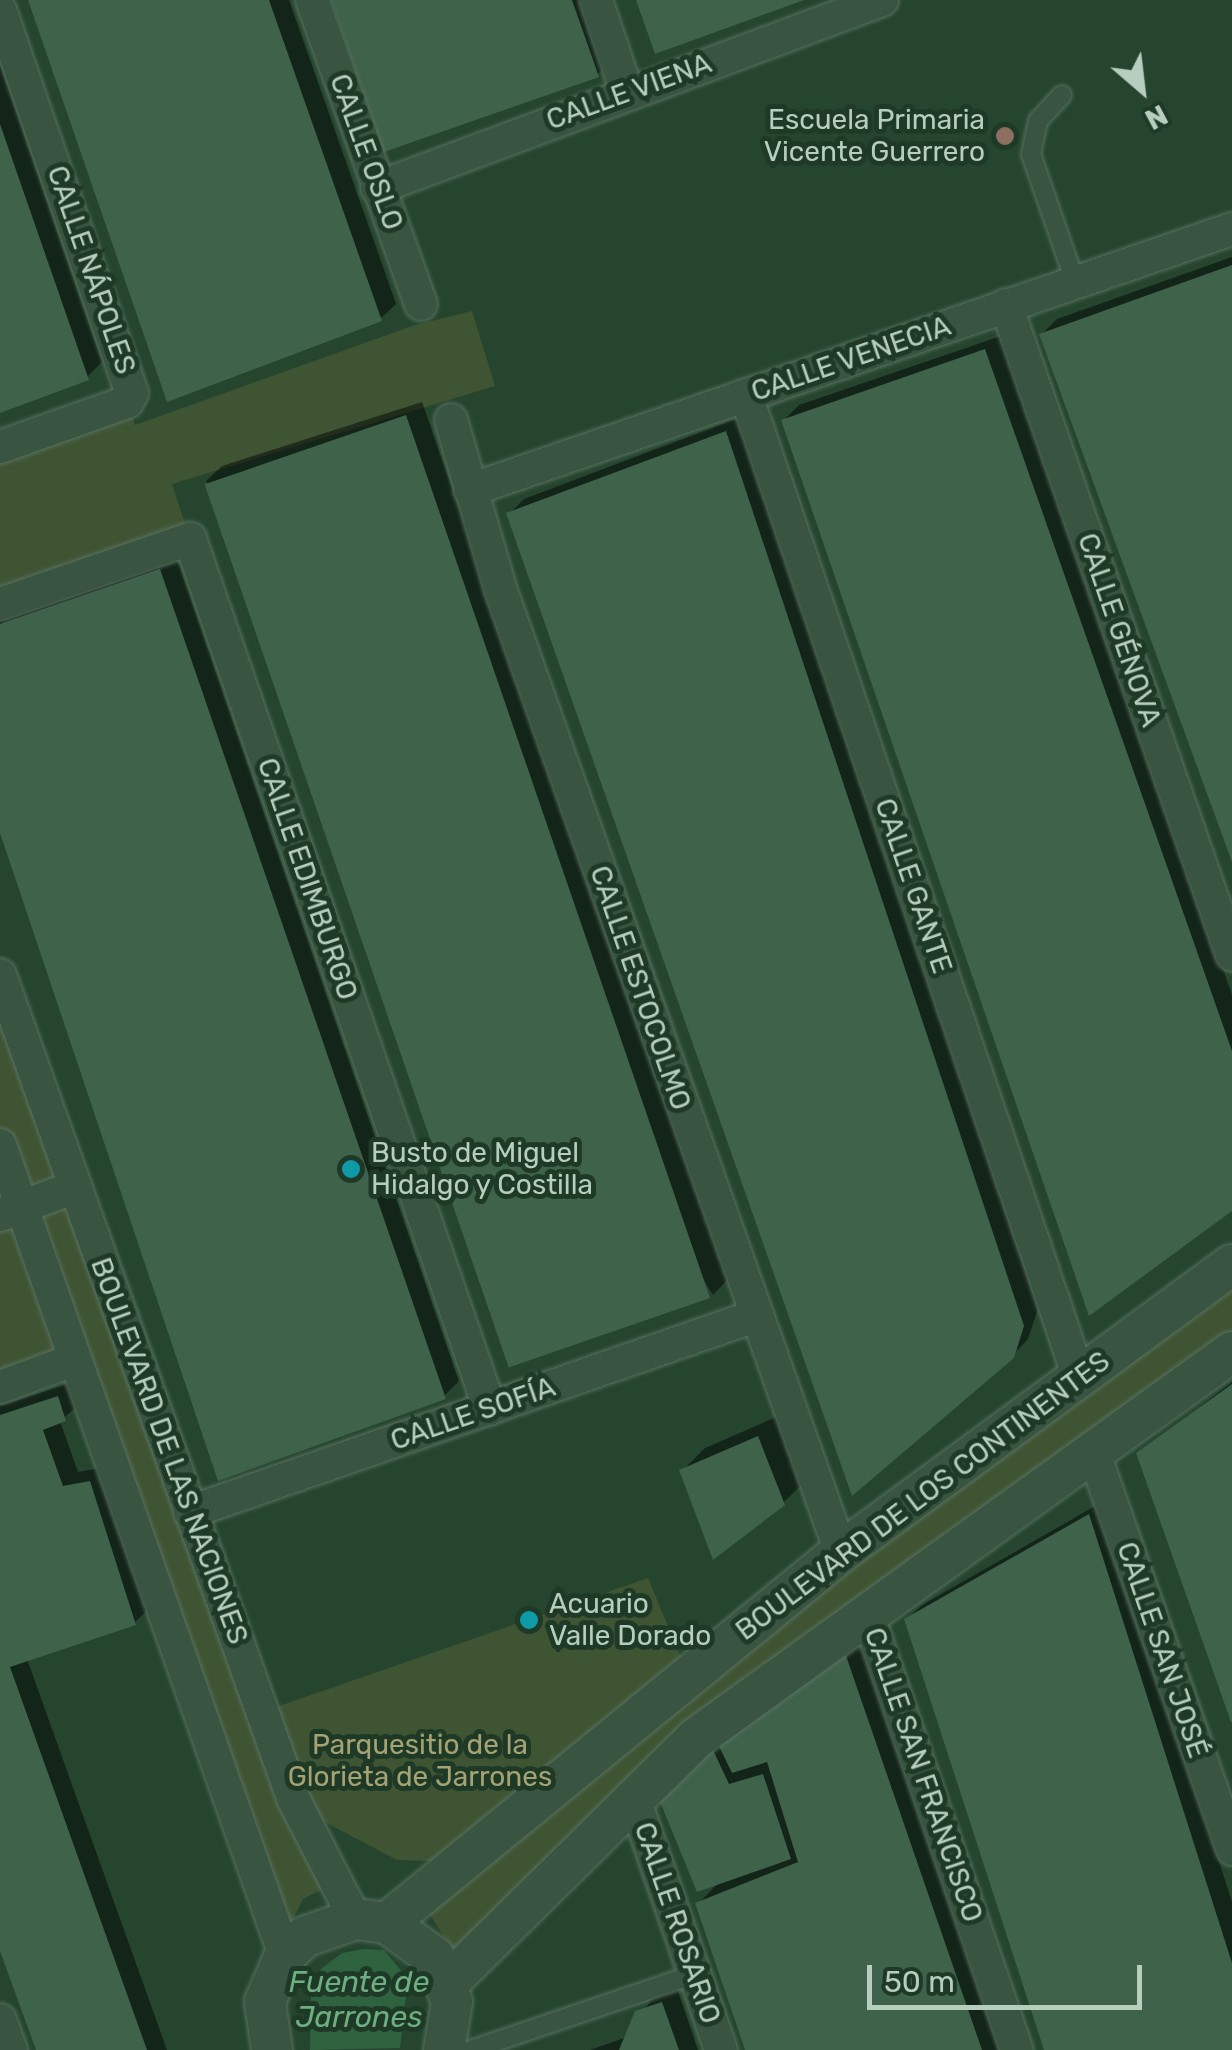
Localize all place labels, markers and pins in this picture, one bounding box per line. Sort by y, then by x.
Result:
place label: Escuela Primaria Vicente Guerrero [764,103,985,169]
marker: Escuela Primaria Vicente Guerrero [994,125,1016,147]
place label: Busto de Miguel Hidalgo y Costilla [371,1136,594,1202]
marker: Busto de Miguel Hidalgo y Costilla [340,1158,362,1180]
place label: Acuario Valle Dorado [549,1587,711,1653]
marker: Acuario Valle Dorado [518,1609,540,1631]

